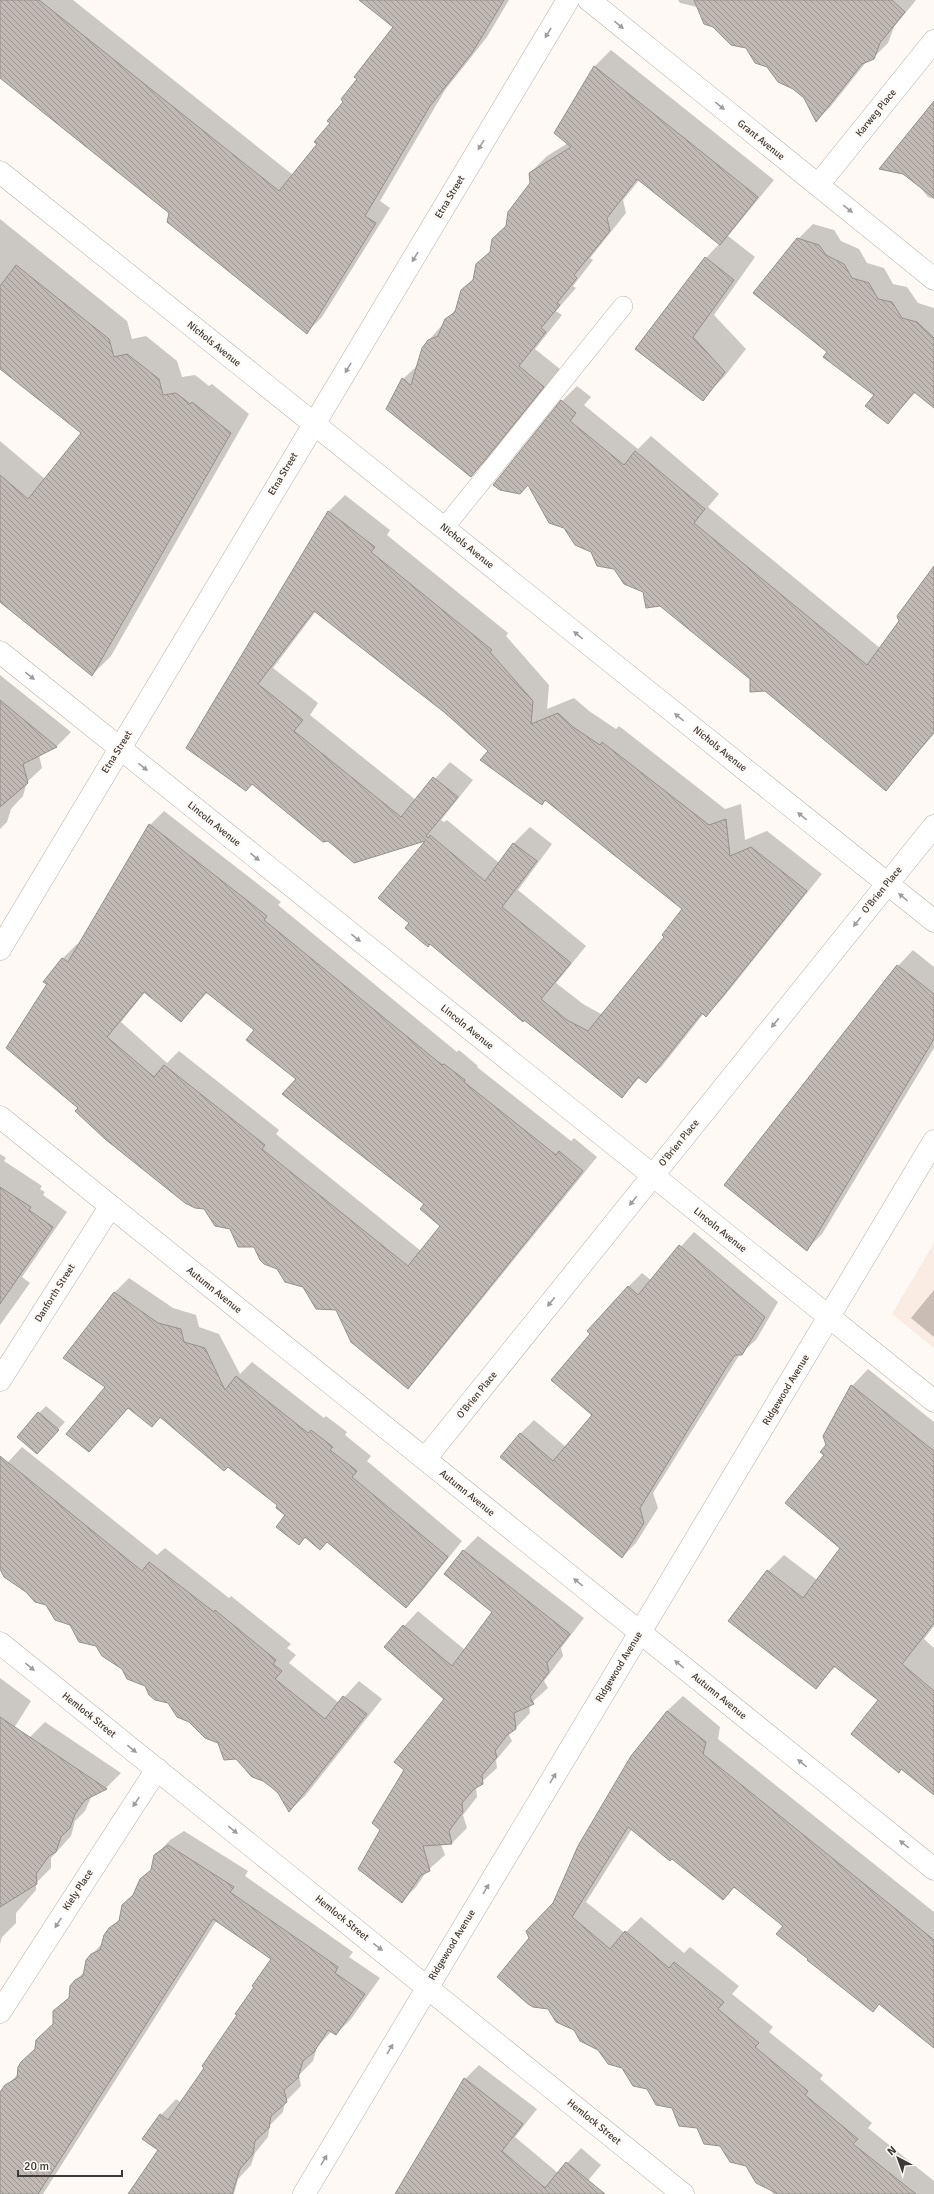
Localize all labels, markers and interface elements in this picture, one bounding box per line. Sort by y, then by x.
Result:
one-way arrow [614,20,625,29]
one-way arrow [544,28,552,38]
street label: Karweg Place [853,87,899,139]
one-way arrow [715,102,726,111]
street label: Grant Avenue [735,117,787,163]
one-way arrow [478,139,485,151]
street label: Etna Street [433,173,468,221]
one-way arrow [843,205,853,214]
one-way arrow [411,251,418,263]
street label: Nichols Avenue [185,319,243,369]
one-way arrow [344,362,351,374]
street label: Etna Street [266,450,301,498]
street label: Nichols Avenue [438,521,496,571]
one-way arrow [572,631,583,640]
one-way arrow [25,672,36,681]
one-way arrow [674,712,685,721]
street label: Nichols Avenue [691,724,749,774]
street label: Etna Street [99,728,135,775]
one-way arrow [137,762,148,771]
street label: Lincoln Avenue [185,799,243,849]
one-way arrow [797,811,808,820]
one-way arrow [249,852,260,861]
street label: O'Brien Place [859,864,905,916]
one-way arrow [898,893,909,902]
one-way arrow [852,916,861,927]
one-way arrow [351,934,362,942]
street label: Lincoln Avenue [438,1002,496,1052]
one-way arrow [771,1018,780,1029]
street label: O'Brien Place [656,1117,702,1169]
one-way arrow [628,1196,637,1207]
street label: Lincoln Avenue [691,1205,749,1255]
street label: Danforth Street [32,1261,78,1324]
street label: Autumn Avenue [184,1264,244,1316]
one-way arrow [547,1297,556,1308]
street label: Ridgewood Avenue [760,1352,812,1428]
street label: O'Brien Place [454,1369,500,1421]
street label: Autumn Avenue [437,1467,497,1519]
one-way arrow [572,1578,583,1587]
street label: Ridgewood Avenue [593,1629,645,1705]
one-way arrow [674,1659,685,1668]
one-way arrow [25,1663,36,1672]
street label: Autumn Avenue [689,1670,749,1722]
street label: Hemlock Street [60,1690,119,1741]
one-way arrow [126,1744,137,1753]
one-way arrow [797,1758,808,1767]
one-way arrow [549,1772,556,1783]
one-way arrow [132,1796,139,1808]
one-way arrow [227,1826,238,1835]
one-way arrow [898,1840,909,1849]
street label: Kiely Place [60,1867,96,1913]
one-way arrow [482,1883,489,1895]
street label: Hemlock Street [313,1893,372,1944]
street label: Ridgewood Avenue [426,1907,478,1983]
one-way arrow [54,1917,61,1929]
one-way arrow [372,1942,383,1951]
one-way arrow [387,2043,394,2055]
street label: Hemlock Street [565,2097,624,2148]
north arrow [878,2138,918,2178]
text: N [885,2143,899,2158]
scale bar [18,2152,122,2178]
one-way arrow [320,2154,327,2166]
text: 20 m [24,2159,49,2174]

